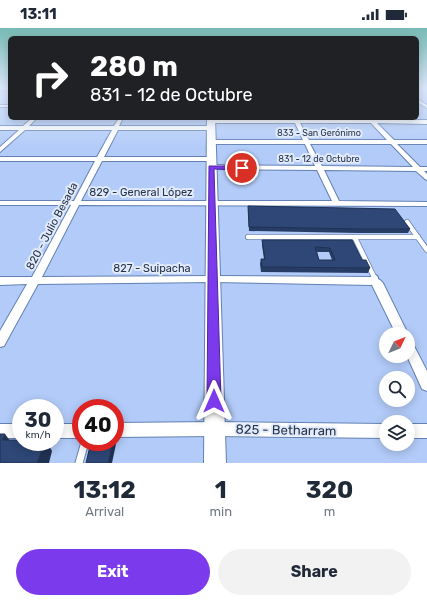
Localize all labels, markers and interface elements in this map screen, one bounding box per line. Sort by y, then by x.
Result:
text: 13:11 [20,5,57,23]
text: 280 m [90,50,178,83]
icon: right [24,52,76,104]
text: 831 - 12 de Octubre [90,84,253,106]
street label: 833 - San Gerónimo [277,128,361,138]
pin [225,151,259,185]
street label: 831 - 12 de Octubre [278,154,360,164]
icon: arrive [231,157,253,179]
street label: 820 - Julio Besada [24,180,80,272]
street label: 829 - General López [89,186,193,199]
street label: 827 - Suipacha [113,262,191,275]
north arrow [379,327,415,363]
map controls [379,327,415,451]
button: search [379,371,415,407]
position arrow [193,380,235,422]
speed limit sign: 40 [72,399,124,451]
text: 30 [25,408,51,432]
button: layers [379,415,415,451]
street label: 825 - Betharram [235,422,337,438]
text: km/h [26,429,50,441]
text: 13:12 [74,476,136,504]
text: 1 [215,476,227,504]
text: 320 [306,476,353,504]
text: Arrival [85,504,124,519]
text: min [209,504,232,519]
text: m [324,504,335,519]
button: Exit [16,549,210,595]
button: Share [218,549,411,595]

